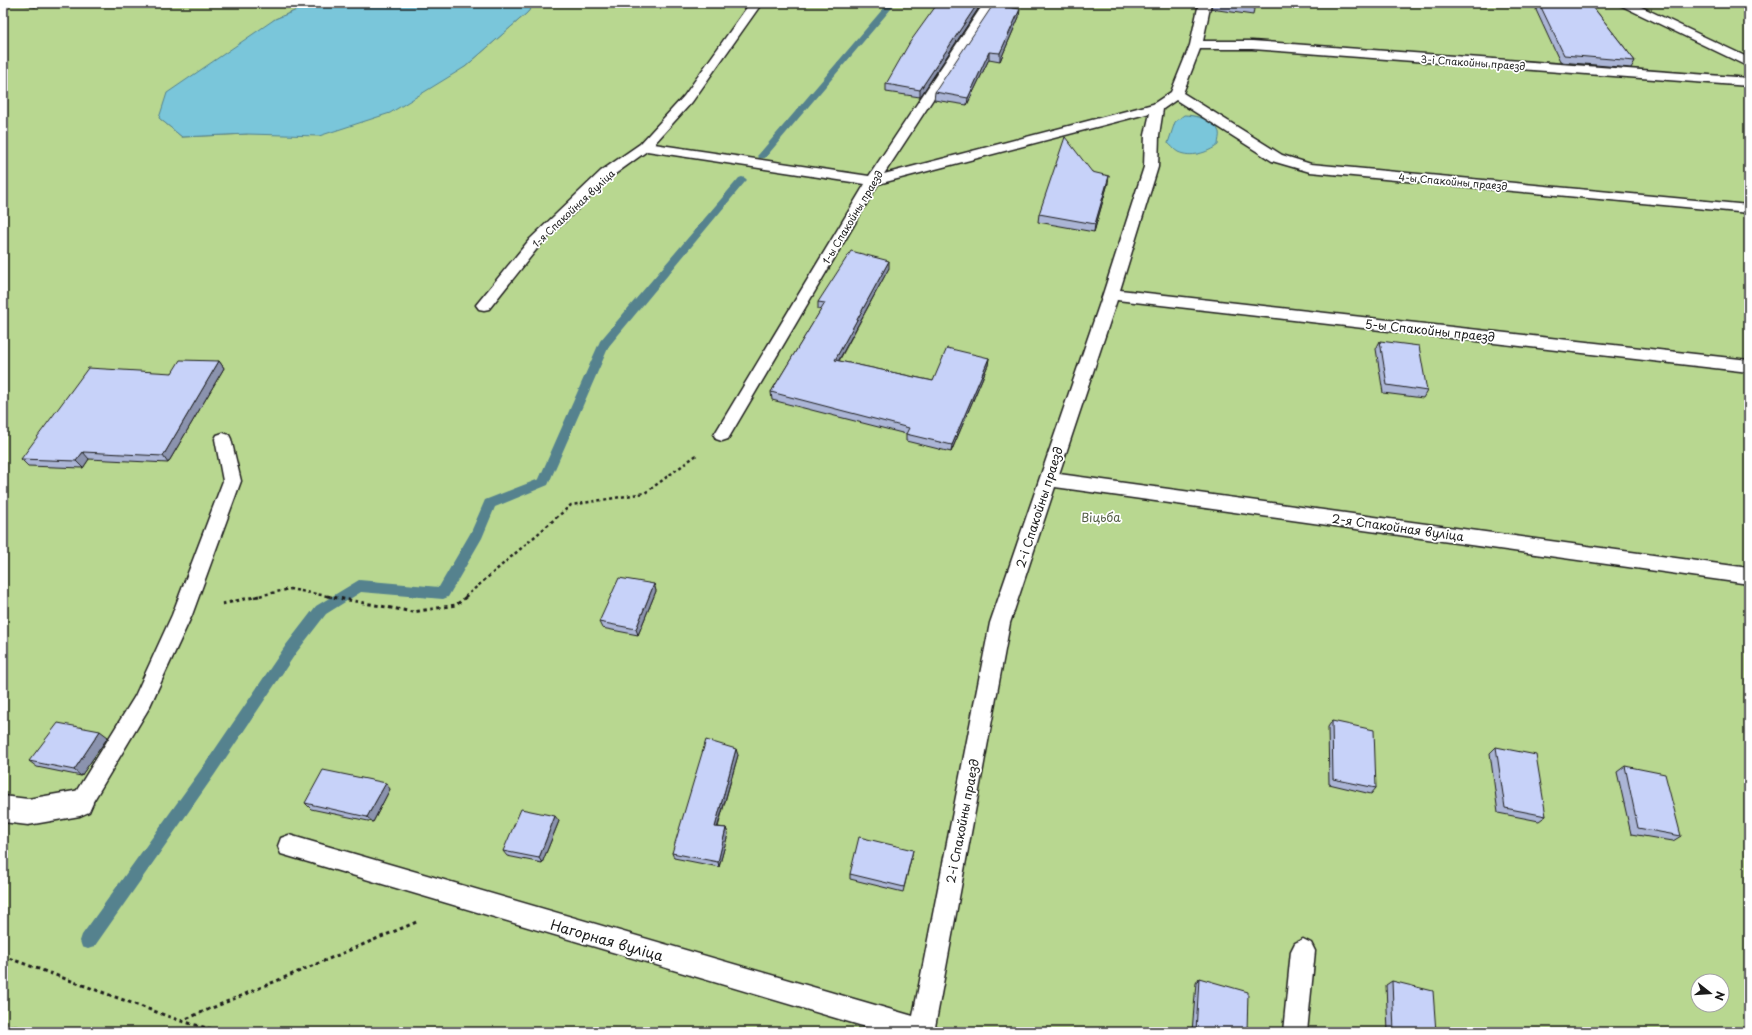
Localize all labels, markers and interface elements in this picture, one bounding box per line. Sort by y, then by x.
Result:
street label: 3-і Спакойны праезд [1420,51,1526,73]
street label: 1-я Спакойная вуліца [528,165,619,251]
street label: 1-ы Спакойны праезд [818,167,886,267]
street label: 4-ы Спакойны праезд [1398,169,1508,193]
street label: 5-ы Спакойны праезд [1364,314,1496,346]
street label: 2-і Спакойны праезд [1011,444,1067,570]
park label: Віцьба [1081,508,1121,526]
street label: 2-я Спакойная вуліца [1331,509,1466,545]
street label: 2-і Спакойны праезд [941,757,983,885]
street label: Нагорная вуліца [548,914,666,966]
north arrow [1690,973,1730,1013]
text: N [1711,989,1729,1003]

